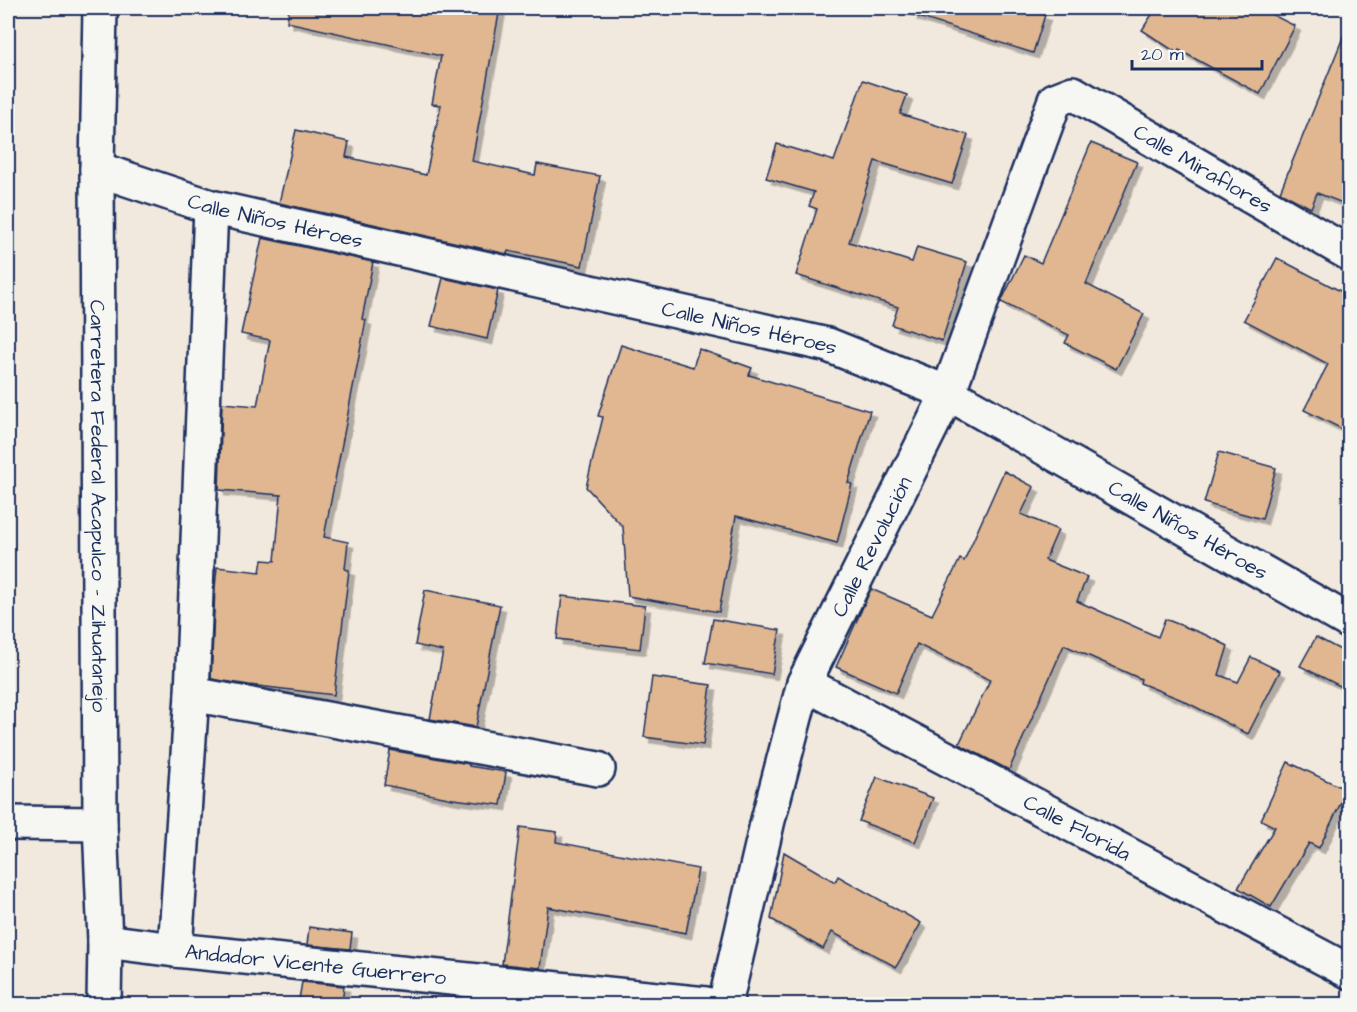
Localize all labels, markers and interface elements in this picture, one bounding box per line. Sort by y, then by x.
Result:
scale bar [1132,33,1262,71]
text: 20 m [1141,42,1184,67]
street label: Calle Miraflores [1128,117,1278,220]
street label: Calle Niños Héroes [184,186,366,255]
street label: Calle Niños Héroes [659,294,842,362]
street label: Carretera Federal Acapulco - Zihuatanejo [83,300,114,712]
street label: Calle Revolución [825,471,919,622]
street label: Calle Niños Héroes [1103,473,1273,587]
street label: Calle Florida [1018,787,1136,868]
street label: Andador Vicente Guerrero [184,937,448,992]

